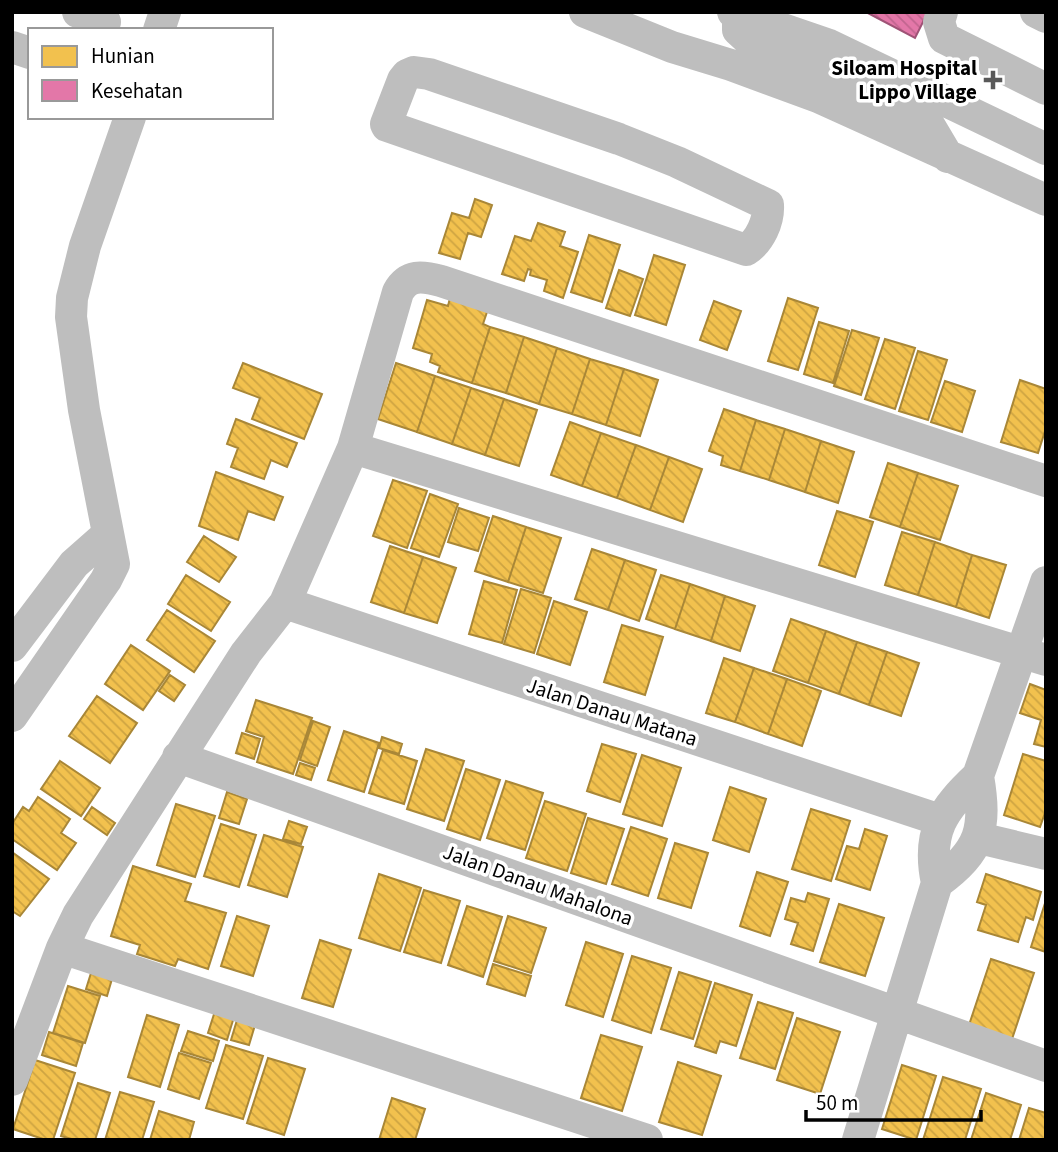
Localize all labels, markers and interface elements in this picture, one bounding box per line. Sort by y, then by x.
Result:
legend [28,28,273,119]
text: Hunian [91,41,155,71]
place label: Siloam Hospital Lippo Village [831,53,977,107]
marker: Siloam Hospital Lippo Village [983,70,1003,90]
text: Kesehatan [91,76,183,106]
street label: Jalan Danau Matana [523,670,701,754]
street label: Jalan Danau Mahalona [439,837,637,933]
scale bar [806,1078,981,1122]
text: 50 m [816,1088,858,1118]

